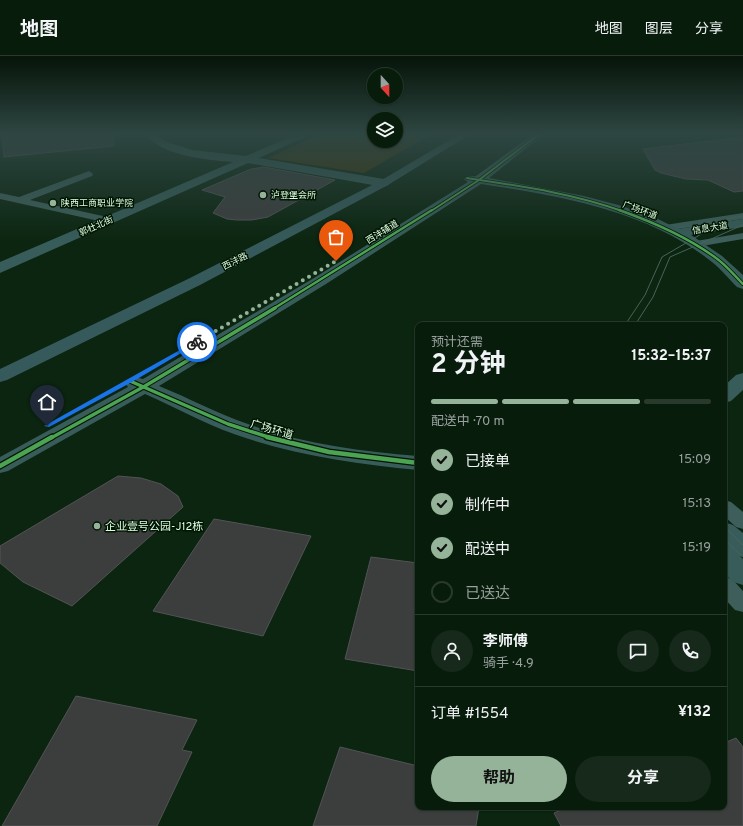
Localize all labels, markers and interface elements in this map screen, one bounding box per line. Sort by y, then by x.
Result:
text: 地图 [20,18,58,42]
text: 地图 [595,21,623,38]
text: 图层 [645,21,673,38]
text: 分享 [695,21,723,38]
north arrow [367,68,403,104]
map controls [367,68,403,148]
button: layers [367,112,403,148]
marker: 泸登堡会所 [258,190,268,200]
place label: 泸登堡会所 [271,190,316,201]
marker: 陕西工商职业学院 [48,198,58,208]
place label: 陕西工商职业学院 [61,198,133,209]
street label: 广场环道 [621,199,659,222]
street label: 郭杜北街 [78,214,115,239]
street label: 西沣辅道 [364,218,400,247]
pin [319,220,353,261]
street label: 信息大道 [691,220,729,237]
icon: bag [325,226,347,248]
street label: 西沣路 [221,250,250,272]
courier [177,322,217,362]
icon: bike [186,331,208,353]
text: 预计还需 [431,335,483,351]
text: 15:32–15:37 [631,347,711,366]
text: 2 分钟 [431,349,505,382]
pin [30,385,64,426]
icon: home [36,391,58,413]
text: 配送中 · 70 m [431,414,504,430]
street label: 广场环道 [249,417,295,443]
icon: check [431,449,453,471]
text: 15:09 [679,452,711,468]
text: 已接单 [465,453,510,472]
icon: check [431,493,453,515]
text: 15:13 [682,496,711,512]
text: 制作中 [465,497,510,516]
place label: 企业壹号公园-J12栋 [105,520,203,534]
marker: 企业壹号公园-J12栋 [92,521,102,531]
icon: check [431,537,453,559]
text: 15:19 [683,540,711,556]
text: 配送中 [465,541,510,560]
text: 已送达 [465,585,510,604]
button: person [431,630,473,672]
button: chat [617,630,659,672]
button: phone [669,630,711,672]
text: 李师傅 [483,633,528,652]
text: 骑手 · 4.9 [483,656,534,672]
text: ¥132 [678,703,711,722]
text: 订单 #1554 [431,705,509,724]
button: 帮助 [431,756,567,802]
button: 分享 [575,756,711,802]

